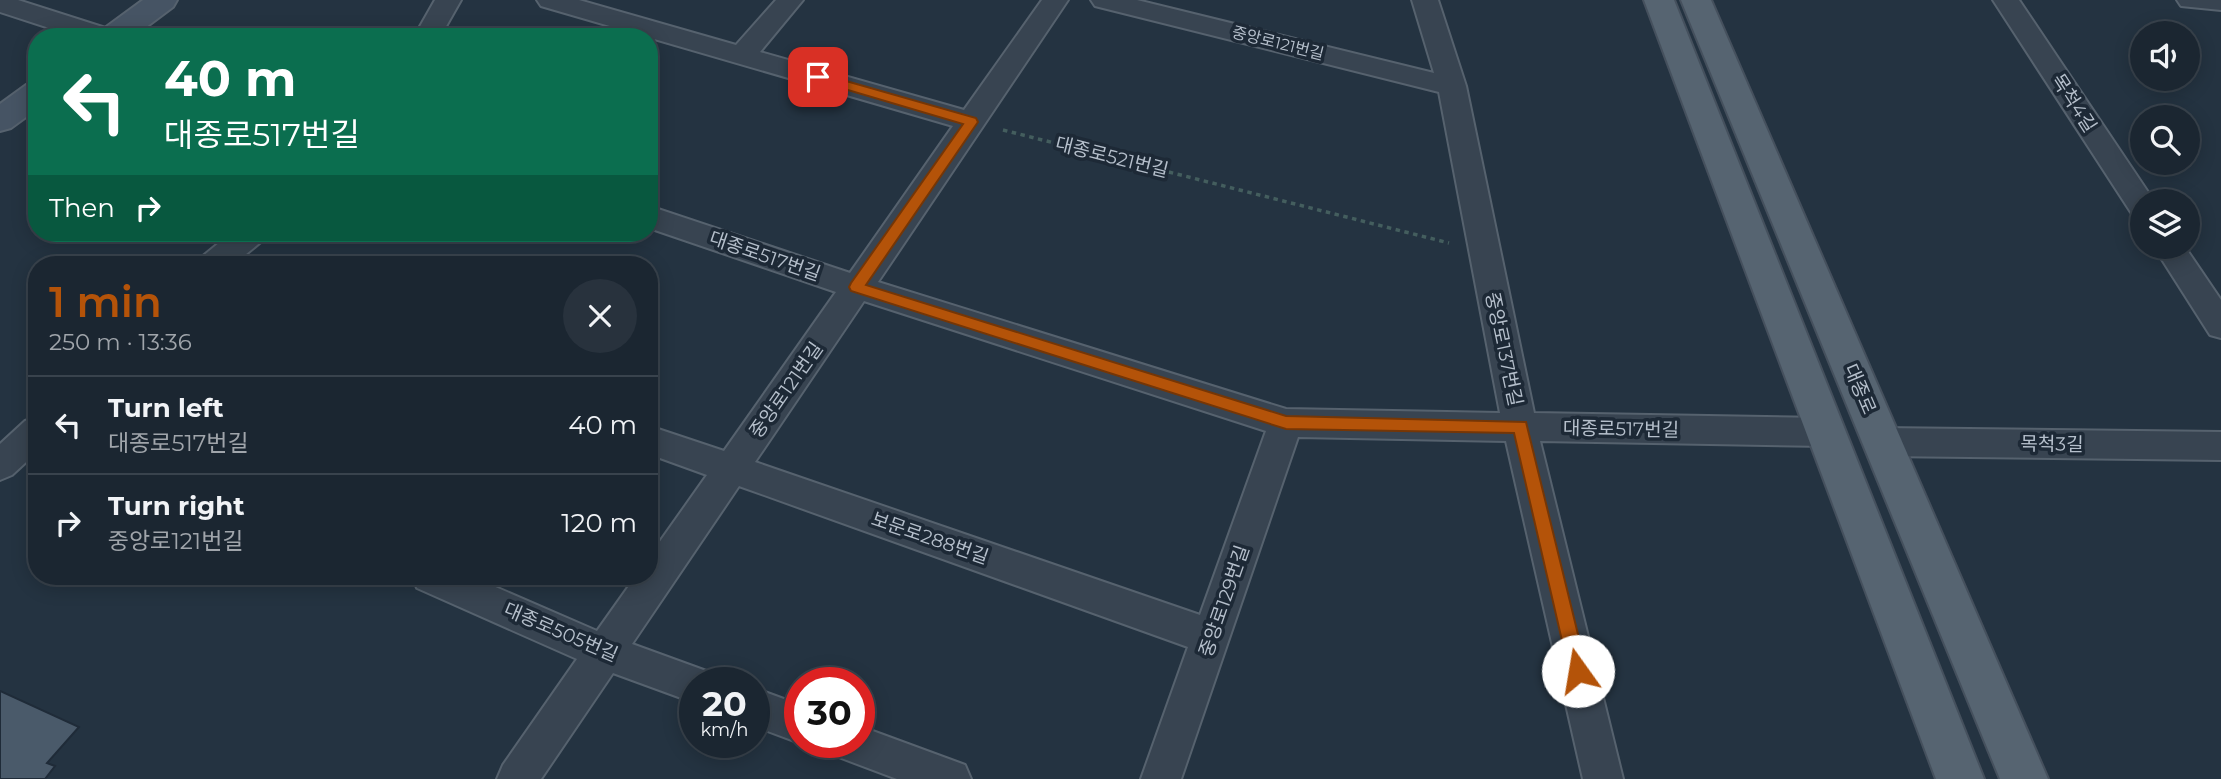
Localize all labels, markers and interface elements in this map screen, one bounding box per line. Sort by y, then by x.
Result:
map controls [2130,21,2200,259]
button: sound [2130,21,2200,91]
street label: 중앙로121번길 [1230,22,1326,64]
pin [788,47,848,107]
text: 40 m [164,49,296,108]
icon: left [49,56,140,147]
icon: arrive [799,58,837,96]
street label: 목척4길 [2047,69,2101,137]
button: search [2130,105,2200,175]
text: 대종로517번길 [164,115,360,154]
street label: 대종로521번길 [1053,132,1171,182]
icon: right [129,189,167,227]
button: layers [2130,189,2200,259]
text: Then [49,192,115,224]
street label: 대종로517번길 [706,226,824,286]
text: 1 min [49,276,162,328]
button: close [563,279,637,353]
street label: 중앙로137번길 [1481,290,1527,408]
text: 250 m · 13:36 [49,328,192,356]
street label: 중앙로121번길 [744,338,828,442]
street label: 대종로 [1839,360,1881,418]
text: Turn left [108,392,224,424]
icon: left [49,406,87,444]
text: 40 m [568,409,637,441]
street label: 대종로517번길 [1563,416,1679,442]
text: 대종로517번길 [108,429,249,457]
street label: 목척3길 [2020,432,2084,456]
text: Turn right [108,490,244,522]
icon: right [49,504,87,542]
text: 120 m [561,507,637,539]
street label: 보문로288번길 [868,507,992,569]
text: 중앙로121번길 [108,527,243,555]
street label: 중앙로129번길 [1194,542,1254,660]
street label: 대종로505번길 [501,598,621,666]
position arrow [1541,634,1615,708]
speed limit sign: 30 [784,667,875,758]
text: 20 [702,682,747,725]
text: km/h [700,719,749,741]

